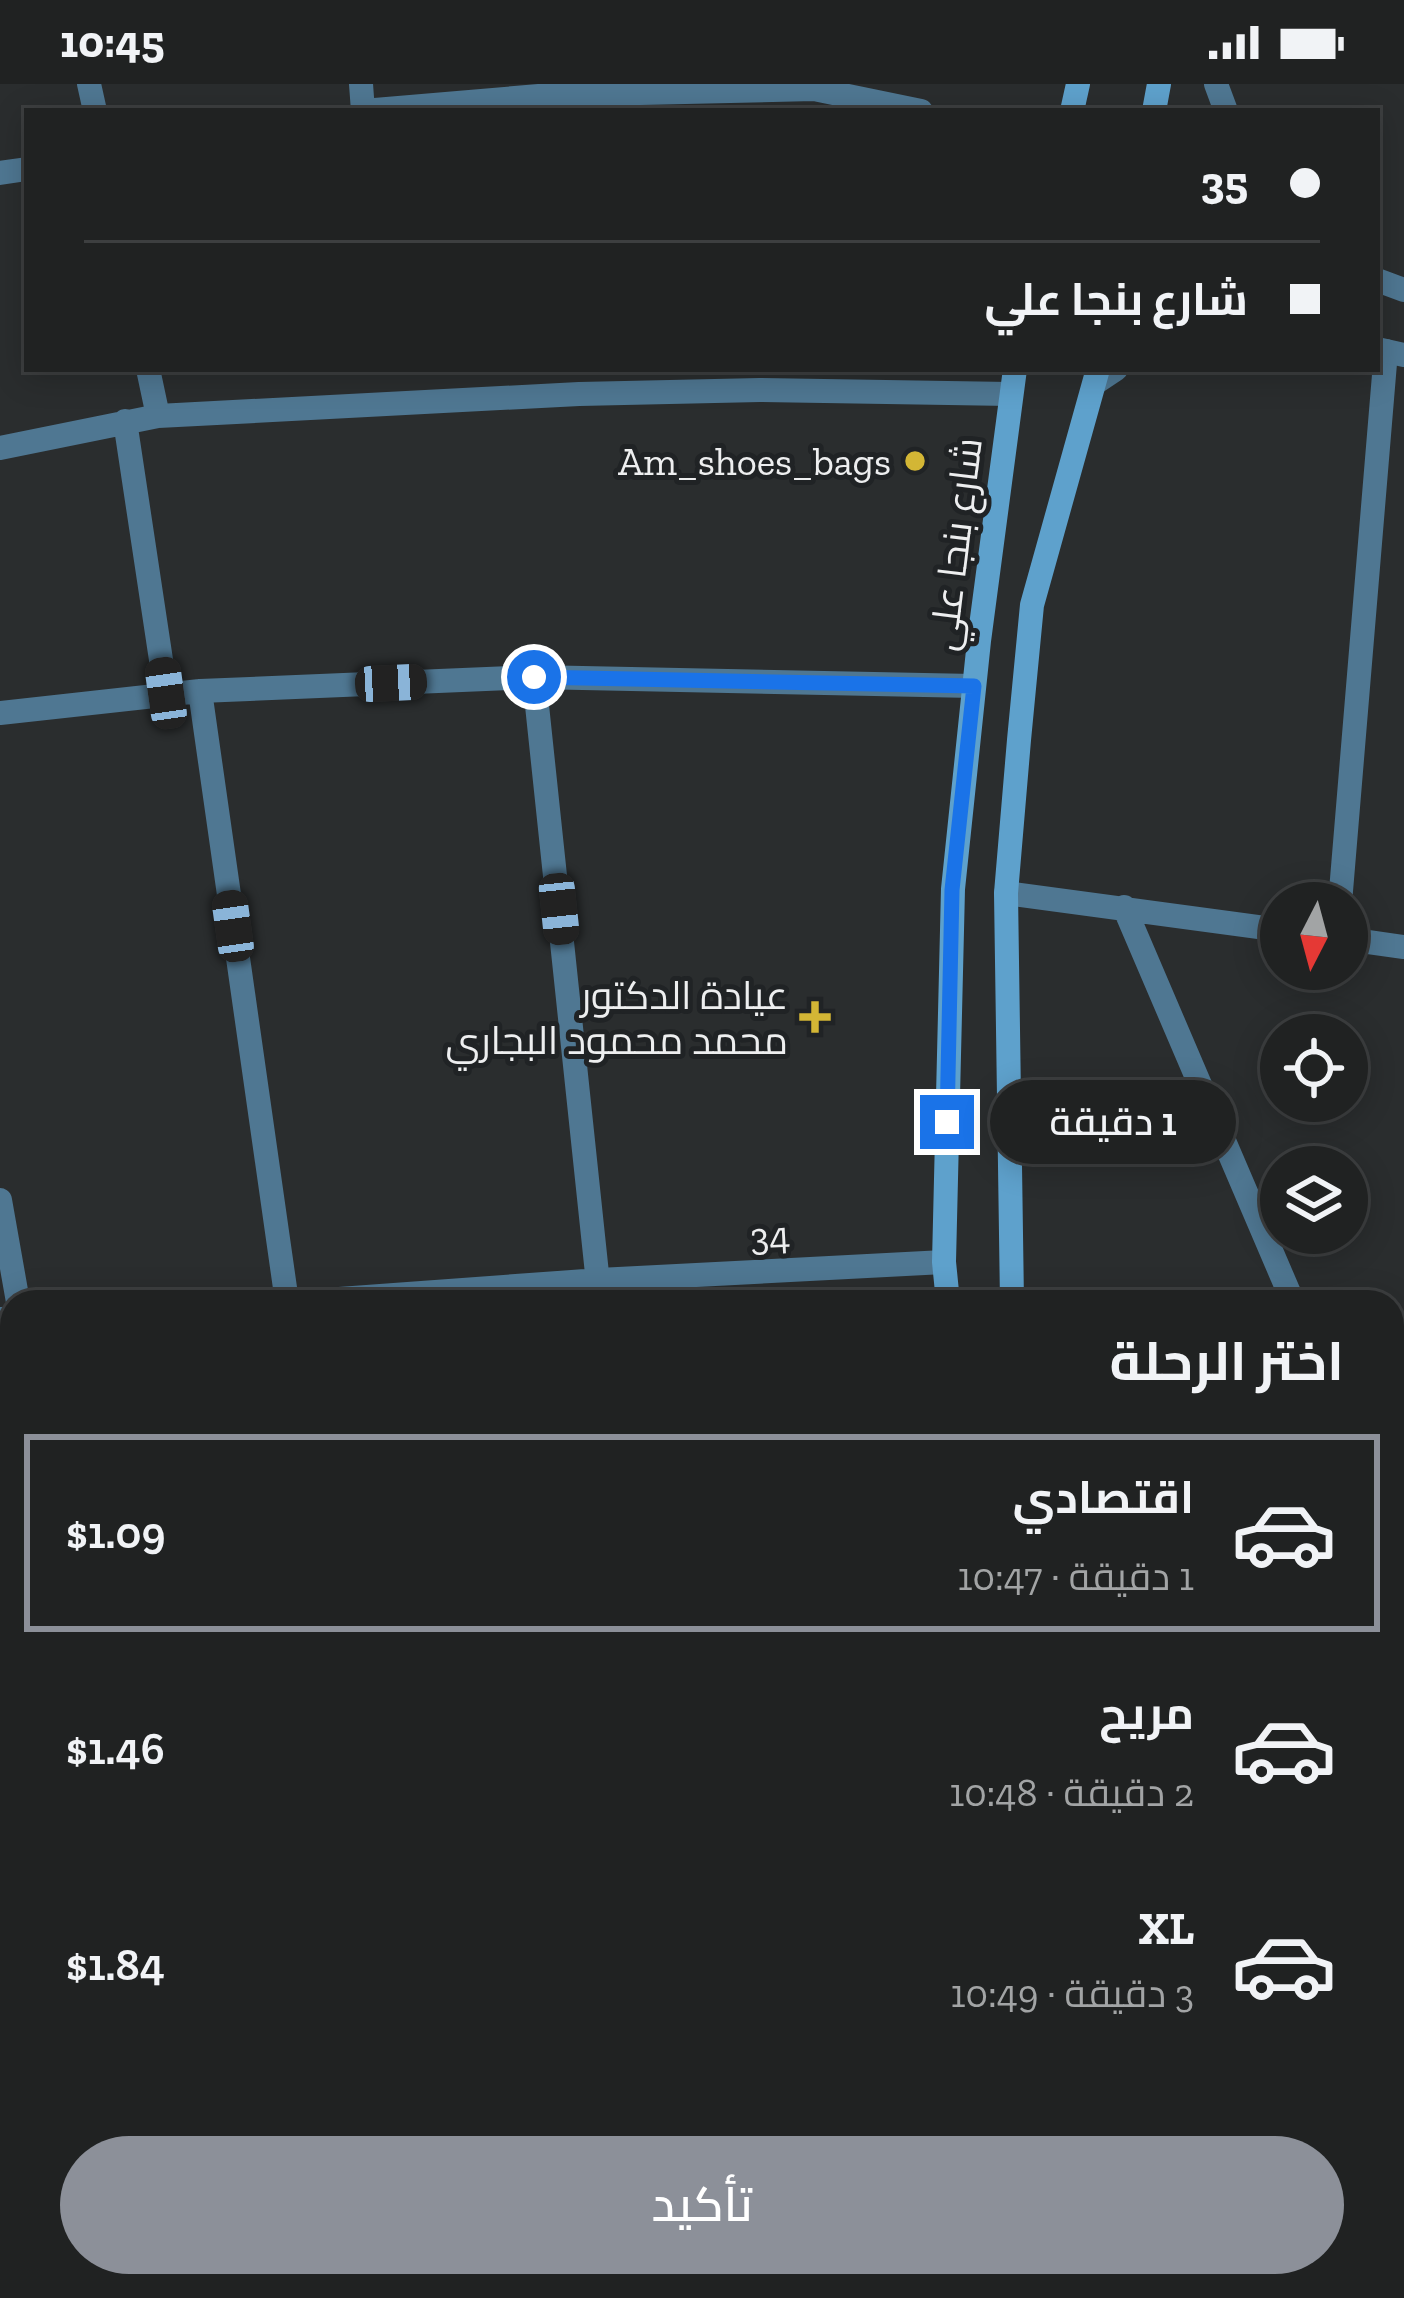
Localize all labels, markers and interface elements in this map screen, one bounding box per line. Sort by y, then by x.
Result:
text: 10:45 [60,15,164,69]
text: 35 [1201,156,1248,210]
text: شارع بنجا علي [985,273,1248,327]
street label: شارع بنجا علي [919,435,999,654]
place label: Am_shoes_bags [618,438,891,485]
marker: Am_shoes_bags [902,448,928,474]
route start [507,650,561,704]
car [143,655,189,731]
car [354,663,428,703]
car [537,871,581,947]
north arrow [1260,882,1368,990]
map controls [1260,882,1368,1254]
car [210,888,256,964]
place label: عيادة الدكتور محمد محمود البجاري [445,972,788,1071]
marker: عيادة الدكتور محمد محمود البجاري [799,1001,831,1033]
button: locate [1260,1014,1368,1122]
callout: 1 دقيقة [989,1080,1235,1164]
route end [920,1095,974,1149]
text: 1 دقيقة [1049,1098,1177,1145]
button: layers [1260,1146,1368,1254]
street label: 34 [749,1211,791,1260]
text: اختر الرحلة [1109,1329,1344,1394]
text: اقتصادي [1013,1471,1194,1525]
icon: car [1230,1479,1338,1587]
text: $1.09 [66,1506,166,1560]
text: 1 دقيقة · 10:47 [957,1553,1194,1600]
text: مريح [1099,1687,1194,1741]
icon: car [1230,1695,1338,1803]
text: $1.46 [66,1722,165,1776]
text: 2 دقيقة · 10:48 [949,1769,1194,1816]
text: XL [1139,1902,1194,1956]
icon: car [1230,1911,1338,2019]
text: $1.84 [66,1938,165,1992]
text: 3 دقيقة · 10:49 [950,1970,1194,2017]
button: تأكيد [60,2136,1344,2274]

